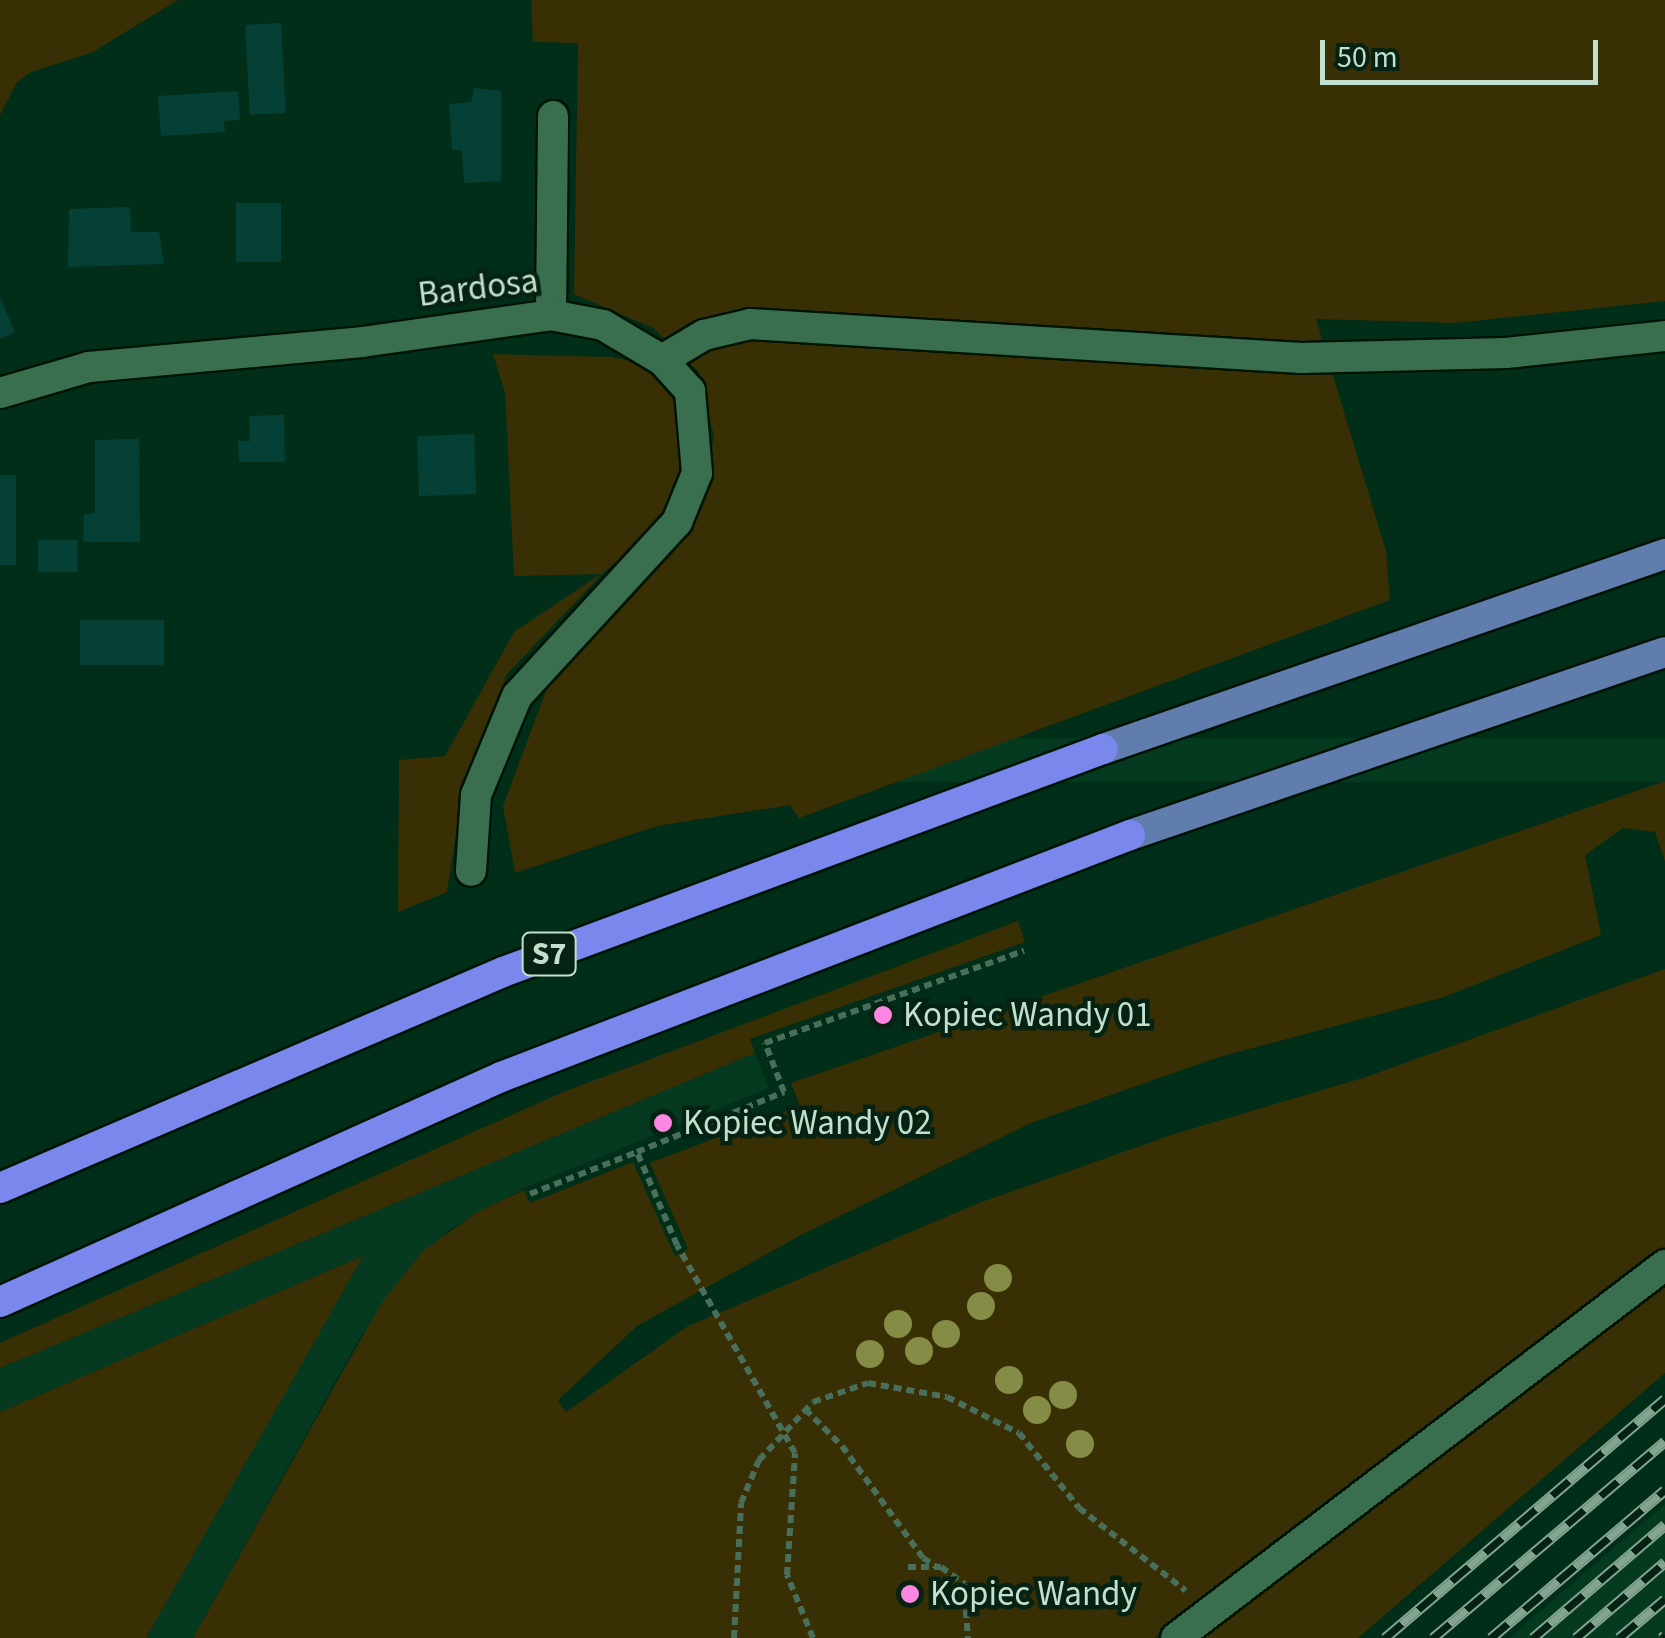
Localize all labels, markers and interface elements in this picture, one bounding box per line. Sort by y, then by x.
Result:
scale bar [1325,20,1602,82]
text: 50 m [1337,36,1398,79]
street label: Bardosa [416,260,540,316]
road number: S7 [522,927,576,981]
place label: Kopiec Wandy 01 [903,994,1152,1036]
marker: Kopiec Wandy 01 [872,1004,894,1026]
place label: Kopiec Wandy 02 [683,1102,932,1144]
marker: Kopiec Wandy 02 [652,1112,674,1134]
place label: Kopiec Wandy [930,1573,1137,1615]
marker: Kopiec Wandy [899,1583,921,1605]

